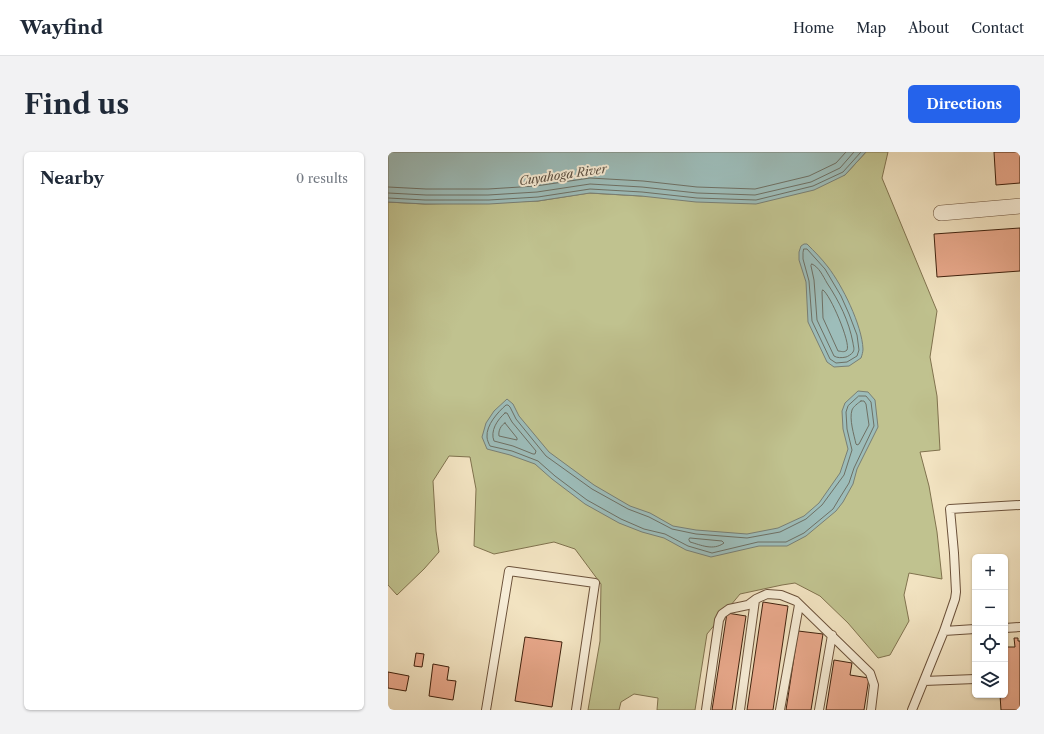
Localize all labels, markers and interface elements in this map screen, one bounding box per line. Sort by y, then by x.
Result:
text: Wayfind [20,16,103,39]
text: Home [793,19,834,37]
text: Map [856,19,886,37]
text: About [908,19,949,37]
text: Contact [971,19,1024,37]
button: Directions [908,85,1020,123]
text: Find us [24,87,129,121]
water label: Cuyahoga River [518,161,609,188]
text: Nearby [40,168,104,188]
text: 0 results [296,170,348,186]
map controls [972,554,1008,698]
button: + [972,554,1008,590]
button: − [972,590,1008,626]
button: locate [972,626,1008,662]
button: layers [972,662,1008,698]

